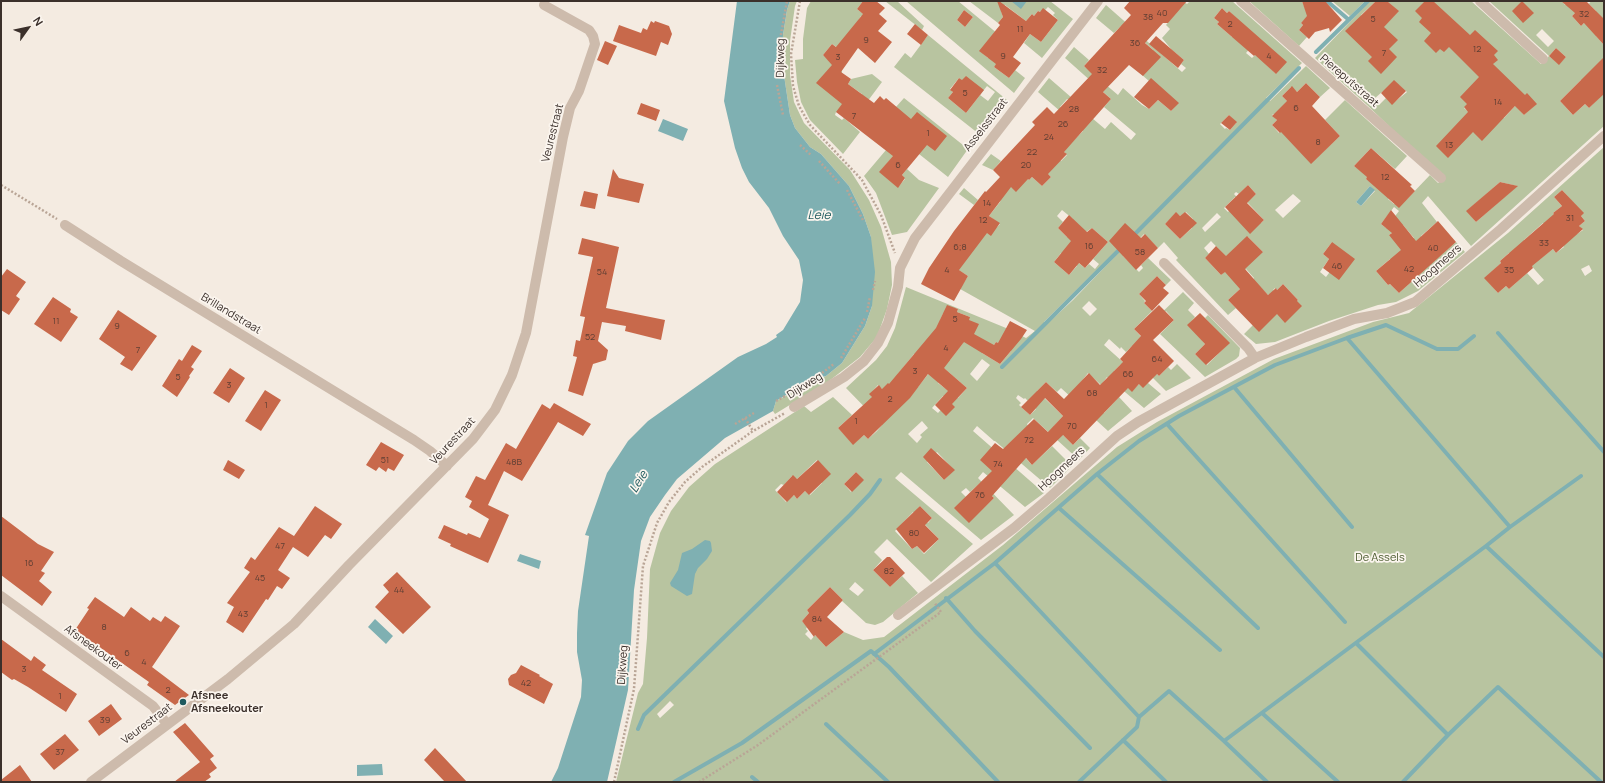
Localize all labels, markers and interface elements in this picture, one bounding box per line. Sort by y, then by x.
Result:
north arrow [8,8,48,48]
house number: 40 [1157,8,1167,18]
house number: 32 [1579,9,1589,19]
house number: 38 [1143,12,1153,22]
text: N [30,14,47,29]
house number: 5 [1370,14,1376,24]
house number: 2 [1227,19,1233,29]
house number: 11 [1016,24,1024,34]
house number: 9 [863,35,869,45]
street label: Dijkweg [774,38,788,78]
house number: 36 [1130,38,1140,48]
house number: 12 [1473,44,1481,54]
house number: 7 [1382,48,1386,58]
house number: 9 [1000,51,1006,61]
house number: 4 [1266,51,1272,61]
house number: 3 [836,52,840,62]
street label: Piereputstraat [1317,52,1381,110]
house number: 32 [1097,65,1107,75]
house number: 5 [962,88,968,98]
street label: Asselsstraat [961,96,1011,154]
house number: 14 [1494,97,1502,107]
street label: Veurestraat [539,102,567,164]
house number: 6 [1293,103,1299,113]
house number: 28 [1069,104,1079,114]
house number: 7 [852,111,856,121]
house number: 26 [1058,119,1068,129]
house number: 1 [926,128,930,138]
house number: 24 [1044,132,1054,142]
house number: 8 [1315,137,1321,147]
house number: 13 [1445,140,1453,150]
house number: 22 [1027,147,1037,157]
house number: 6 [895,160,901,170]
house number: 20 [1021,160,1031,170]
house number: 12 [1381,172,1389,182]
house number: 14 [983,198,991,208]
water label: Leie [808,209,830,223]
house number: 31 [1566,213,1574,223]
house number: 12 [979,215,987,225]
house number: 33 [1539,238,1549,248]
house number: 16 [1084,241,1094,251]
house number: 6;8 [953,242,967,252]
street label: Hoogmeers [1412,242,1464,290]
house number: 40 [1428,243,1438,253]
house number: 58 [1135,247,1145,257]
house number: 46 [1332,261,1342,271]
house number: 42 [1404,264,1414,274]
house number: 4 [944,265,950,275]
house number: 35 [1504,265,1514,275]
house number: 54 [597,267,607,277]
street label: Brillandstraat [198,291,264,337]
house number: 5 [952,314,958,324]
house number: 11 [52,316,60,326]
house number: 9 [114,321,120,331]
house number: 52 [585,332,595,342]
house number: 4 [943,343,949,353]
house number: 7 [136,345,140,355]
house number: 64 [1152,354,1162,364]
house number: 3 [913,366,917,376]
house number: 66 [1122,369,1134,379]
street label: Dijkweg [785,370,825,402]
house number: 5 [175,372,181,382]
house number: 3 [227,380,231,390]
house number: 68 [1087,388,1097,398]
house number: 2 [887,394,893,404]
house number: 1 [264,400,268,410]
street label: Veurestraat [428,415,478,467]
house number: 1 [854,416,858,426]
house number: 70 [1067,421,1077,431]
house number: 72 [1024,435,1034,445]
street label: Hoogmeers [1036,444,1088,494]
house number: 51 [381,455,389,465]
house number: 48B [506,457,522,467]
house number: 74 [993,459,1003,469]
water label: Leie [627,468,651,496]
house number: 76 [975,490,985,500]
house number: 80 [909,528,919,538]
house number: 47 [275,541,285,551]
park label: De Assels [1355,551,1405,565]
house number: 16 [24,558,34,568]
house number: 82 [884,566,894,576]
house number: 45 [255,573,265,583]
house number: 44 [394,585,404,595]
house number: 43 [238,609,248,619]
house number: 84 [812,614,822,624]
street label: Afsneekouter [61,622,125,674]
house number: 8 [101,622,107,632]
street label: Dijkweg [615,645,631,685]
house number: 6 [124,648,130,658]
house number: 4 [141,657,147,667]
house number: 3 [22,664,26,674]
house number: 42 [521,678,531,688]
house number: 2 [165,685,171,695]
place label: Afsnee Afsneekouter [191,689,263,715]
house number: 1 [58,691,62,701]
marker: Afsnee Afsneekouter [178,697,188,707]
street label: Veurestraat [119,701,175,747]
house number: 39 [100,715,110,725]
house number: 37 [55,747,65,757]

